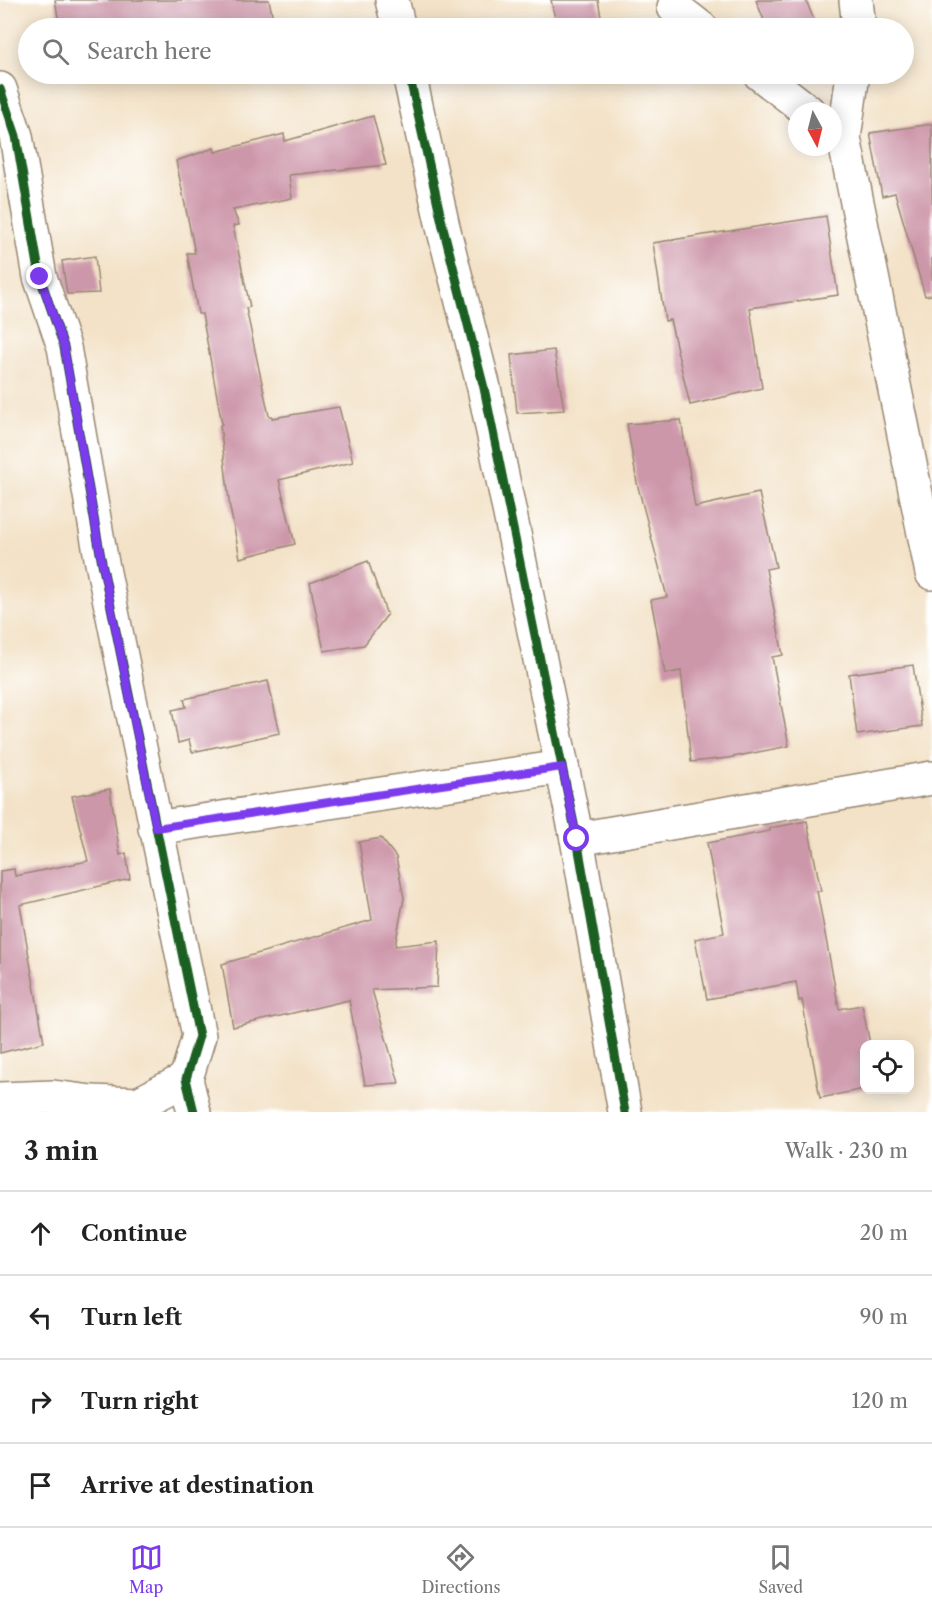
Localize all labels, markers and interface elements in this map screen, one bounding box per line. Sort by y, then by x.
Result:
search box [18,18,914,84]
icon: search [39,35,72,68]
text: Search here [87,38,212,65]
north arrow [788,102,842,156]
route end [26,263,52,289]
route start [563,825,589,851]
map controls [860,1040,914,1094]
button: locate [860,1040,914,1094]
text: 3 min [24,1135,98,1167]
text: Walk · 230 m [785,1139,908,1163]
icon: ahead [24,1217,57,1250]
text: Continue [81,1220,187,1247]
text: 20 m [860,1221,908,1245]
icon: left [24,1301,57,1334]
text: Turn left [81,1304,182,1331]
text: 90 m [860,1305,908,1329]
icon: right [24,1385,57,1418]
text: Turn right [81,1388,199,1415]
text: 120 m [851,1389,908,1413]
icon: arrive [24,1469,57,1502]
text: Arrive at destination [81,1472,314,1499]
tab: Map [129,1541,163,1597]
tab: Directions [421,1541,500,1597]
tab: Saved [759,1541,803,1597]

